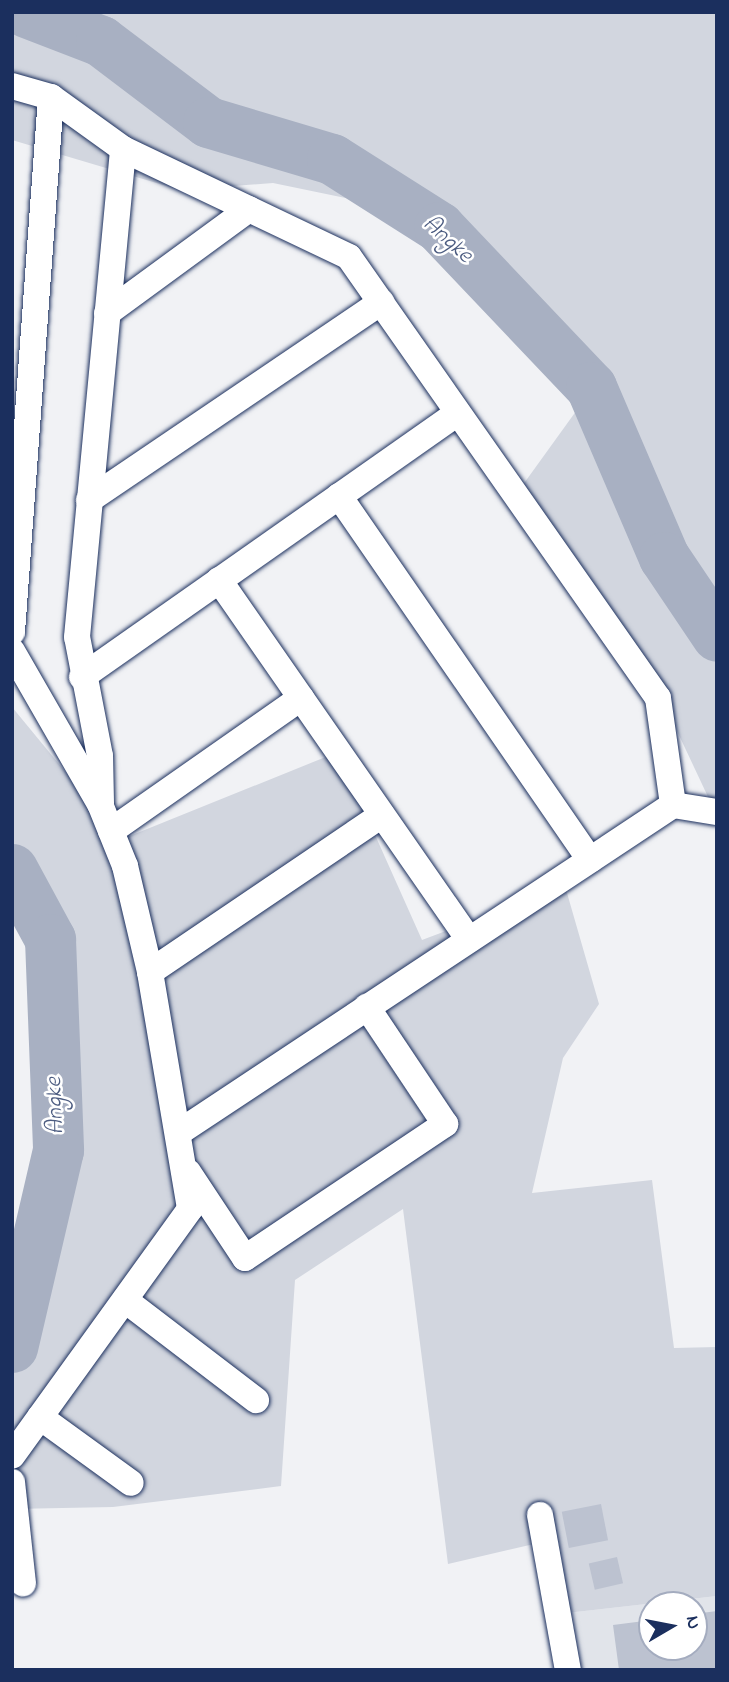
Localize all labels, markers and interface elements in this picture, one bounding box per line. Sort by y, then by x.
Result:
water label: Angke [416,210,478,270]
water label: Angke [41,1077,71,1135]
north arrow [638,1591,708,1661]
text: N [678,1614,707,1631]

